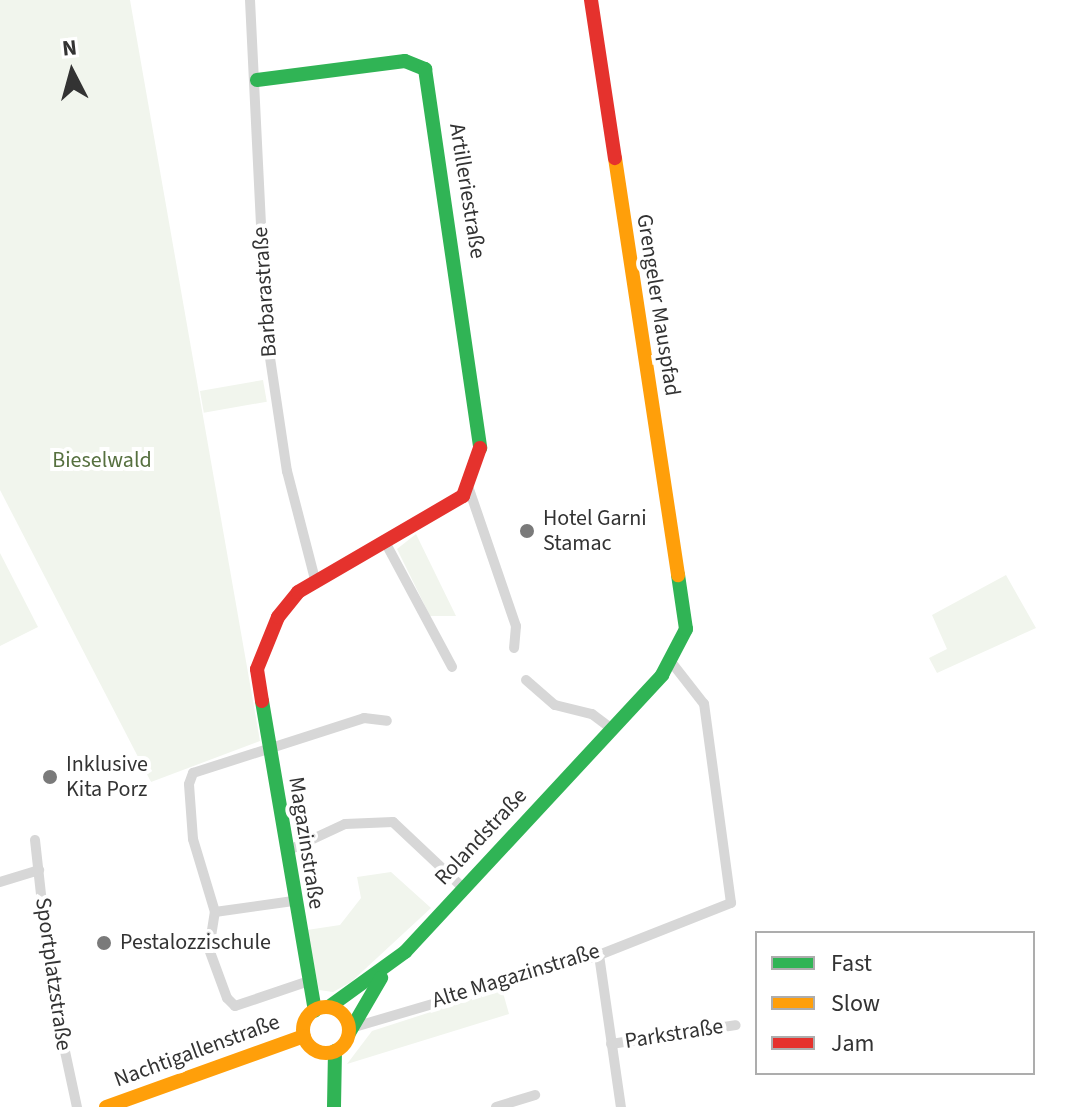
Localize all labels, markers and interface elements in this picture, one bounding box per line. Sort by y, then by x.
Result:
text: N [61,31,78,65]
north arrow [32,32,112,112]
street label: Artilleriestraße [443,122,491,260]
street label: Grengeler Mauspfad [631,212,685,398]
street label: Barbarastraße [247,226,283,358]
park label: Bieselwald [52,448,152,474]
place label: Hotel Garni Stamac [543,505,647,556]
marker: Hotel Garni Stamac [518,522,536,540]
place label: Inklusive Kita Porz [66,751,148,802]
marker: Inklusive Kita Porz [41,768,59,786]
street label: Magazinstraße [283,775,329,911]
street label: Rolandstraße [429,783,533,891]
street label: Sportplatzstraße [29,896,77,1052]
place label: Pestalozzischule [120,930,271,956]
legend [755,931,1035,1075]
marker: Pestalozzischule [95,934,113,952]
street label: Alte Magazinstraße [429,938,603,1014]
text: Fast [831,946,872,981]
text: Slow [831,986,880,1021]
street label: Nachtigallenstraße [111,1009,283,1093]
street label: Parkstraße [623,1013,725,1055]
text: Jam [831,1026,875,1061]

